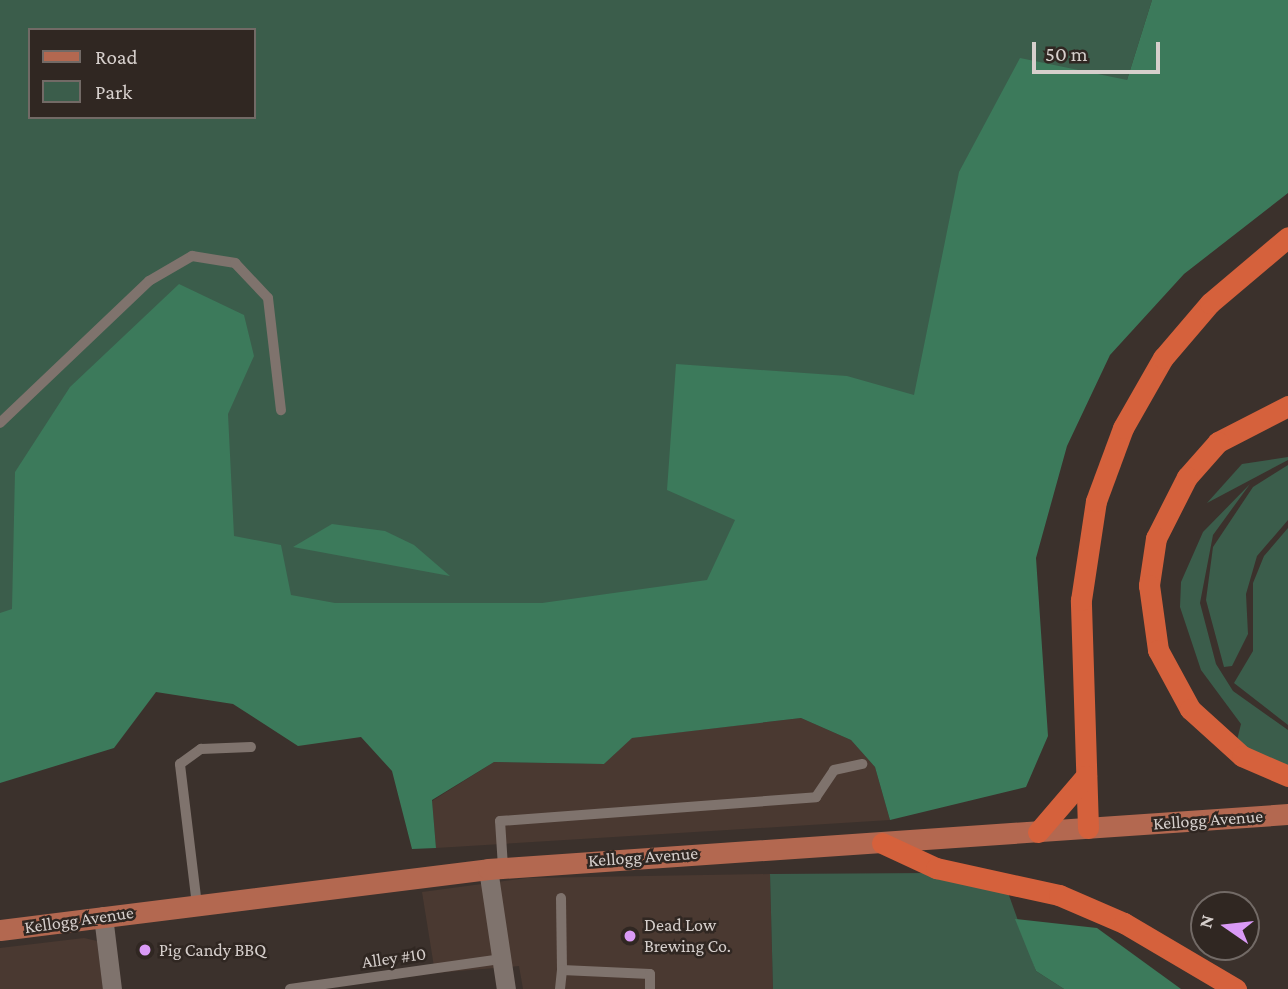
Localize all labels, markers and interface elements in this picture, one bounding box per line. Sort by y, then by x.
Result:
legend [28,28,256,119]
scale bar [1036,28,1164,72]
text: 50 m [1045,42,1088,66]
text: Road [95,45,138,69]
text: Park [95,80,132,104]
street label: Kellogg Avenue [1152,805,1264,835]
street label: Kellogg Avenue [587,842,699,872]
north arrow [1190,891,1260,961]
street label: Kellogg Avenue [23,902,135,938]
text: N [1194,912,1218,930]
place label: Dead Low Brewing Co. [644,915,731,958]
marker: Dead Low Brewing Co. [622,928,638,944]
place label: Pig Candy BBQ [159,939,266,961]
marker: Pig Candy BBQ [137,942,153,958]
street label: Alley #10 [360,943,428,973]

